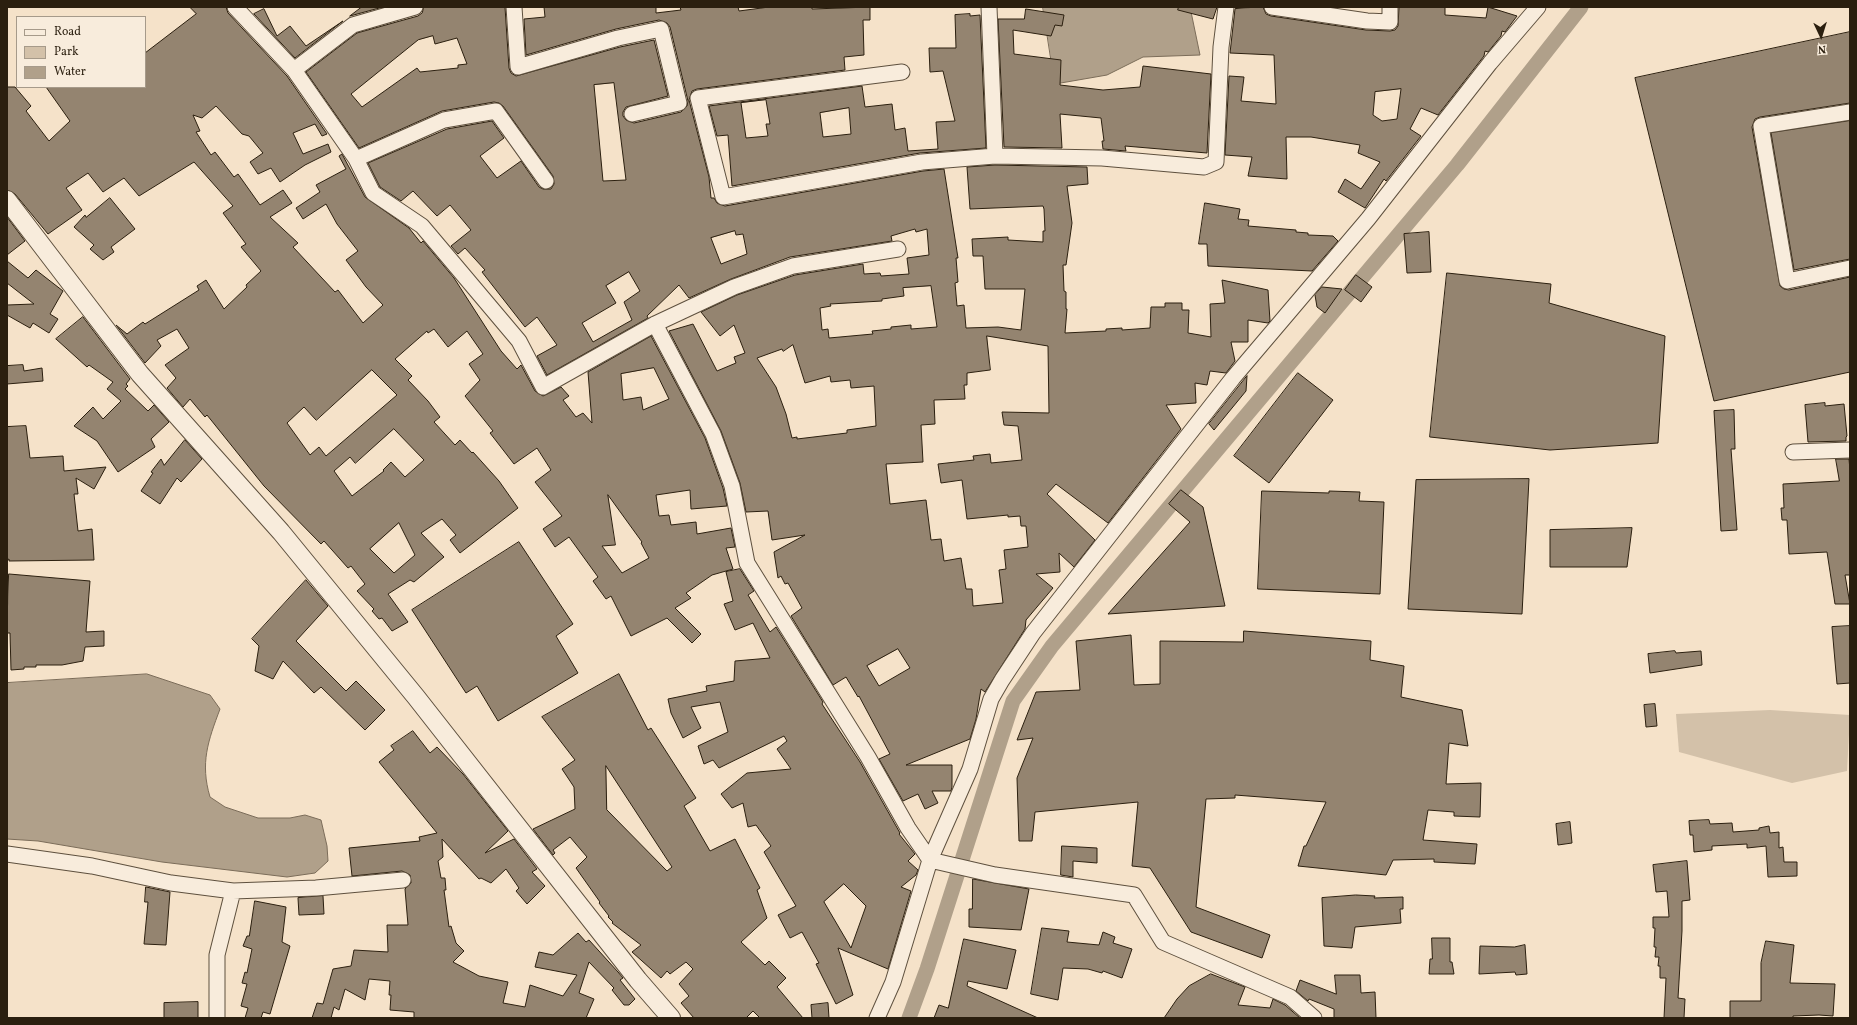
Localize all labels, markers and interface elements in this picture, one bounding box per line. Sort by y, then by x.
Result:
legend [16,16,146,88]
north arrow [1801,16,1841,56]
text: Road [54,24,81,40]
text: N [1817,41,1826,56]
text: Park [54,44,79,60]
text: Water [54,64,86,80]

